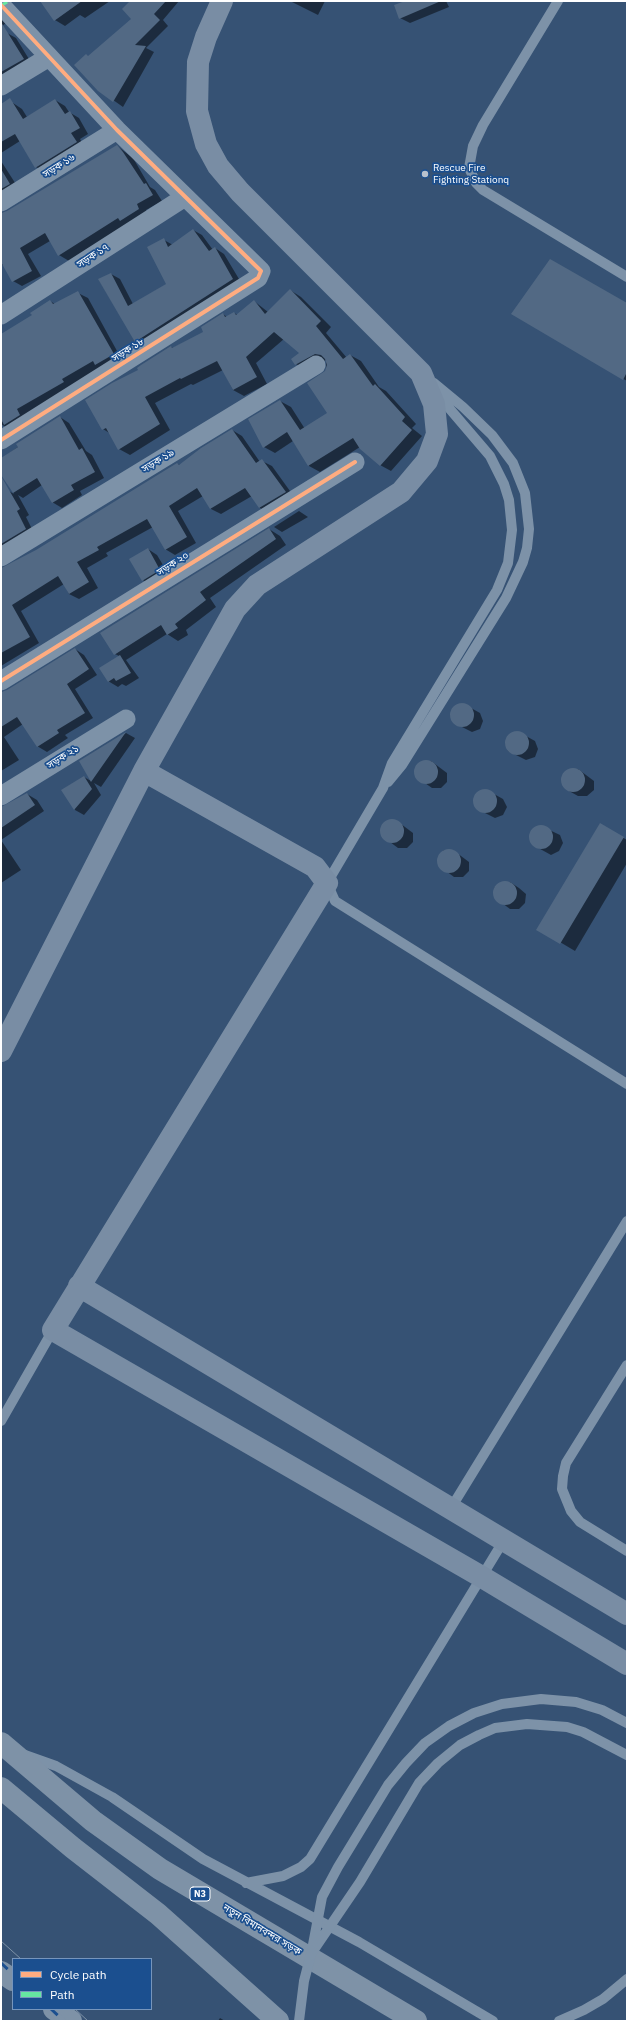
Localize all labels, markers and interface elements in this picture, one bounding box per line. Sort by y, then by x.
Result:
street label: সড়ক ১৬ [41,151,77,181]
place label: Rescue Fire Fighting Stationq [433,162,509,186]
marker: Rescue Fire Fighting Stationq [420,169,430,179]
street label: সড়ক ১৭ [75,241,111,271]
street label: সড়ক ১৮ [110,335,146,365]
street label: সড়ক ১৯ [140,447,176,475]
street label: সড়ক ২০ [155,549,191,579]
street label: সড়ক ২১ [45,742,81,772]
road number: N3 [190,1887,210,1901]
street label: নতুন বিমানবন্দর সড়ক [221,1902,303,1958]
legend [12,1958,152,2010]
text: Cycle path [50,1967,107,1982]
text: Path [50,1987,75,2002]

